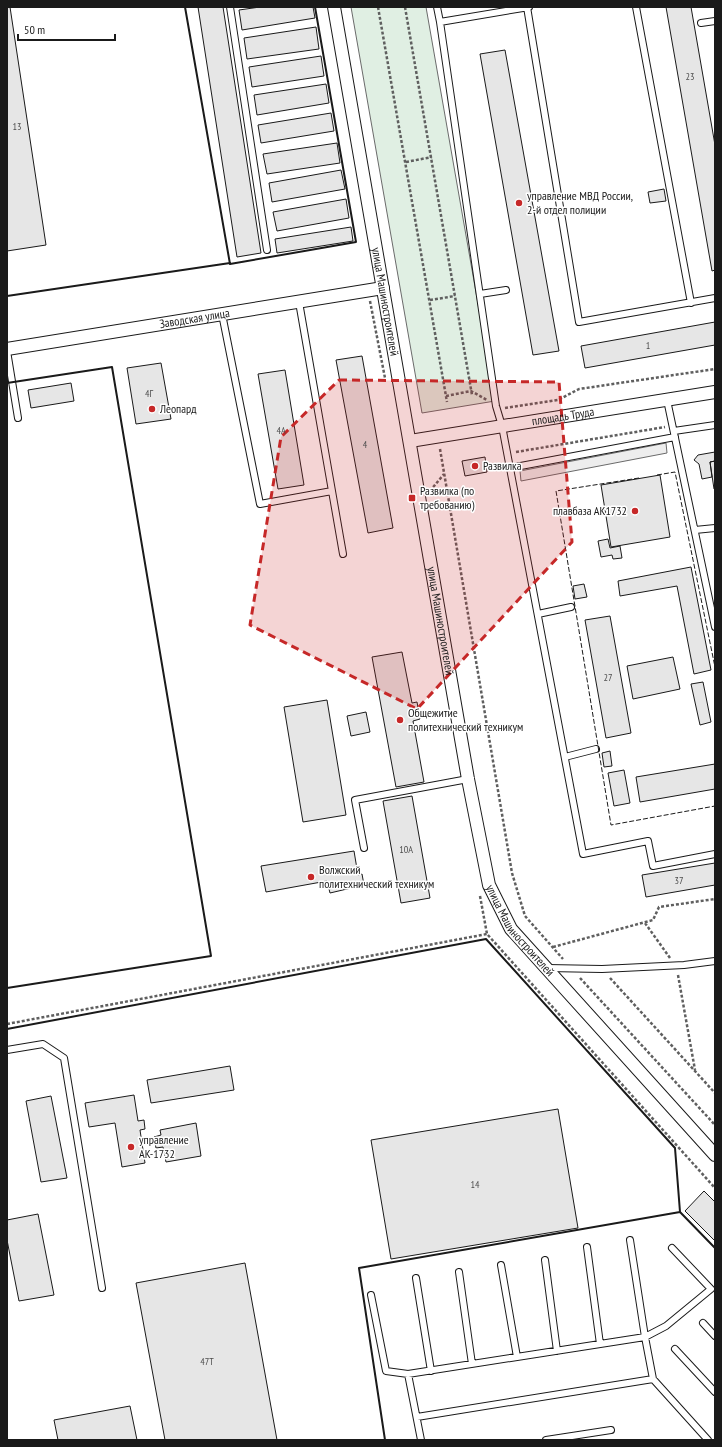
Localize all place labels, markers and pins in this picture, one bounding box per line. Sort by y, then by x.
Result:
place label: управление МВД России, 2-й отдел полиции [527,188,633,217]
marker: управление МВД России, 2-й отдел полиции [514,198,524,208]
place label: Леопард [159,401,197,416]
marker: Леопард [147,404,157,414]
place label: Развилка [483,458,522,473]
marker: Развилка [470,461,480,471]
place label: Развилка (по требованию) [420,483,474,512]
marker: Развилка (по требованию) [407,493,417,503]
place label: плавбаза АК1732 [553,503,627,518]
marker: плавбаза АК1732 [630,506,640,516]
place label: Общежитие политехнический техникум [408,705,523,734]
marker: Общежитие политехнический техникум [395,715,405,725]
place label: Волжский политехнический техникум [319,862,434,891]
marker: Волжский политехнический техникум [306,872,316,882]
place label: управление AK-1732 [139,1132,189,1161]
marker: управление AK-1732 [126,1142,136,1152]

